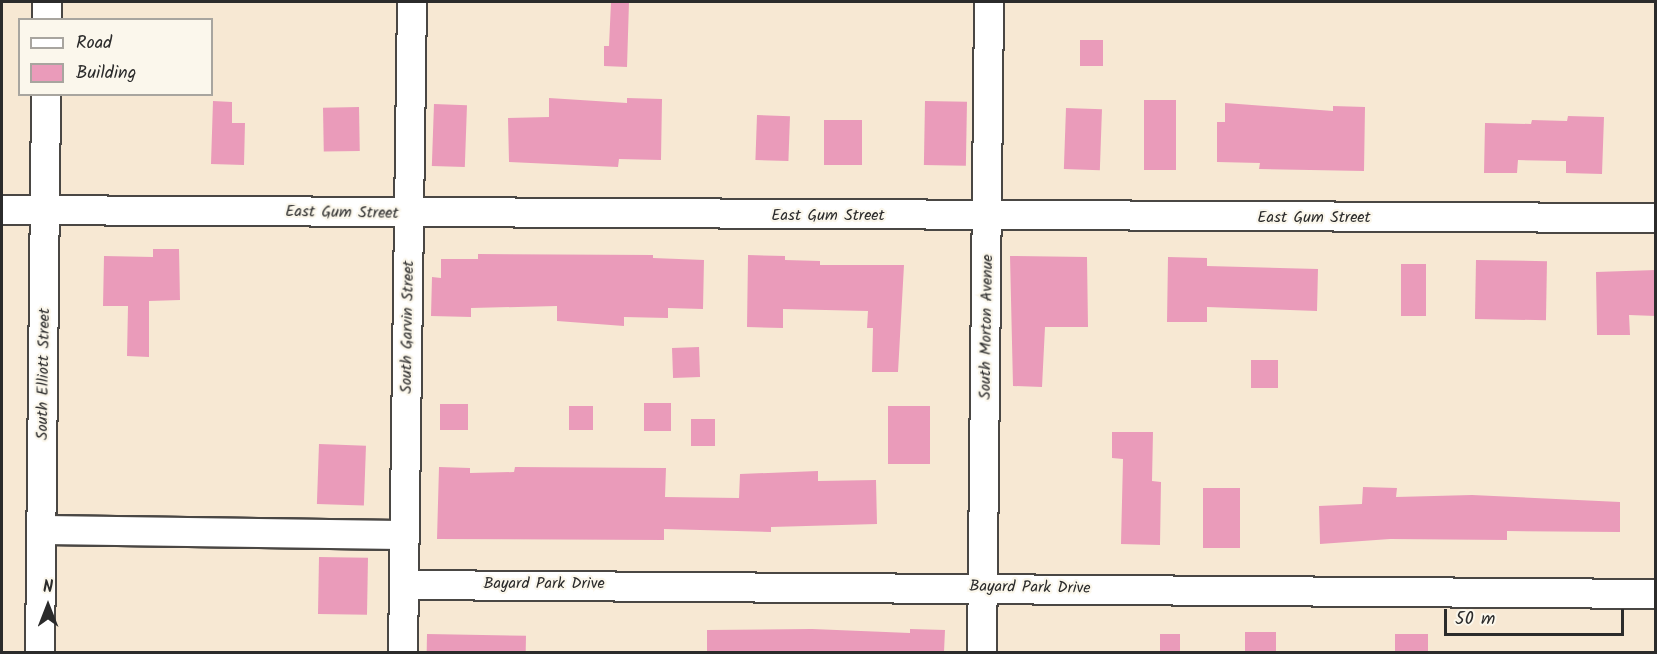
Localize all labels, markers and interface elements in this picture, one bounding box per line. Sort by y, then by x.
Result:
legend [18,18,213,96]
text: Road [76,29,112,58]
text: Building [76,59,136,88]
street label: East Gum Street [285,202,399,224]
street label: East Gum Street [771,206,885,226]
street label: East Gum Street [1257,208,1371,228]
street label: South Morton Avenue [976,254,998,400]
street label: South Garvin Street [397,260,419,394]
street label: South Elliott Street [33,308,55,440]
street label: Bayard Park Drive [483,574,605,594]
text: N [43,575,53,600]
north arrow [18,576,78,636]
street label: Bayard Park Drive [969,577,1091,599]
scale bar [1447,597,1627,635]
text: 50 m [1455,605,1495,634]

